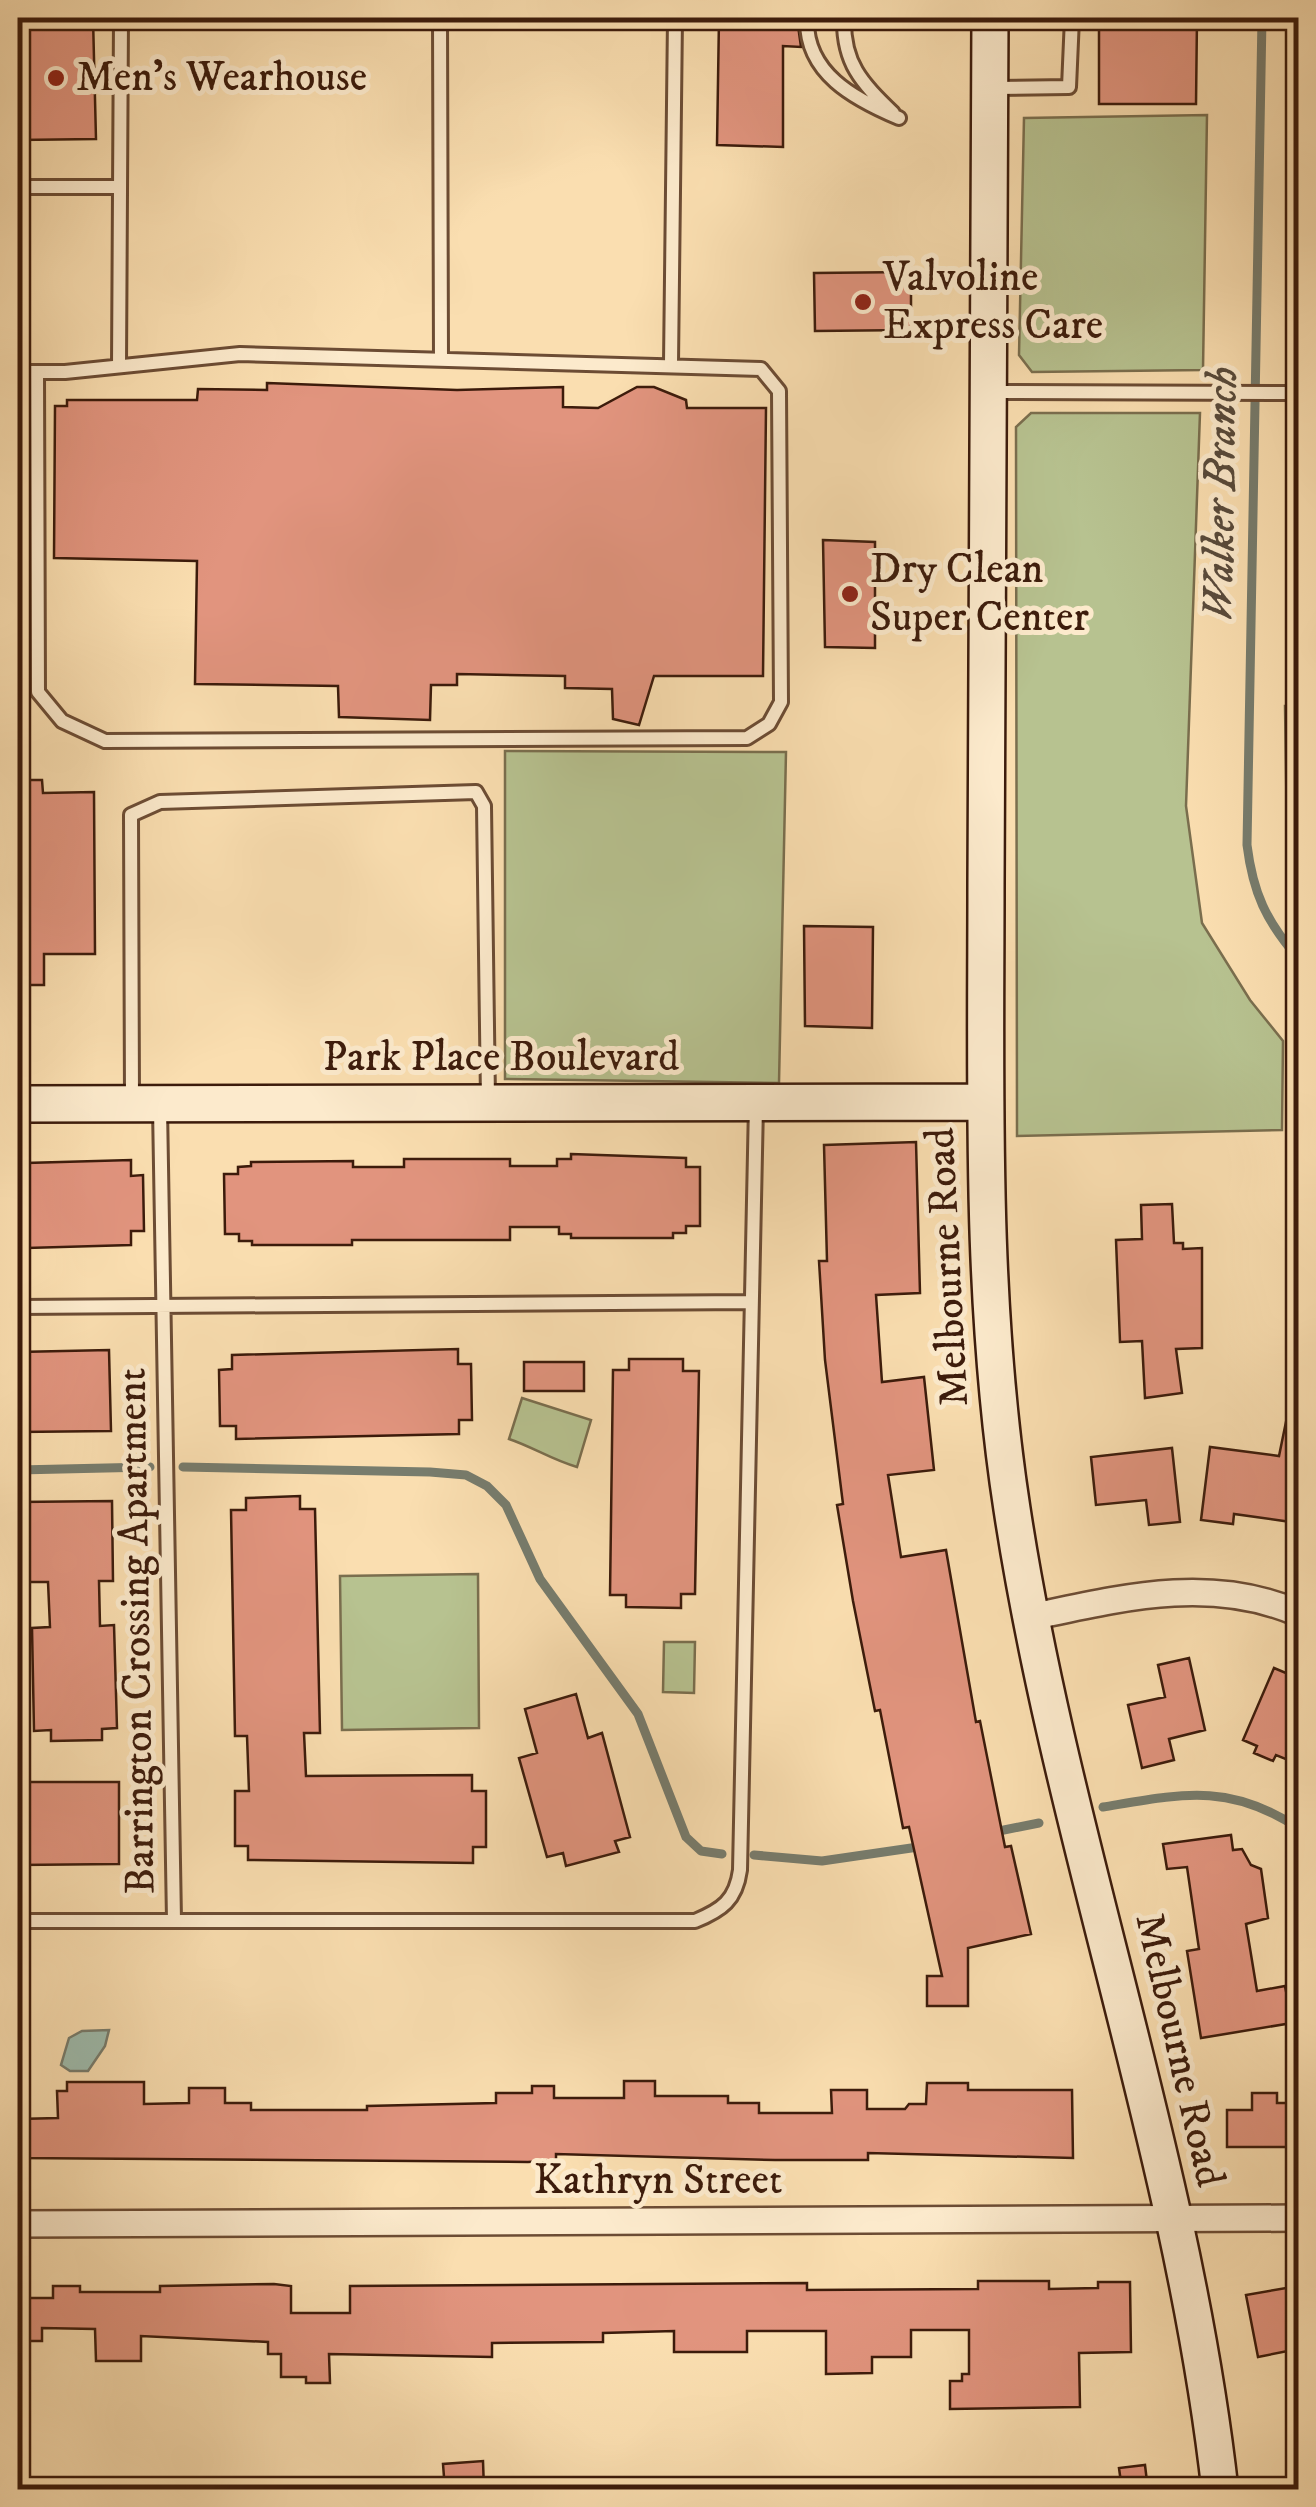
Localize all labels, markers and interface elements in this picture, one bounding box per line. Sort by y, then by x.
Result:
place label: Men's Wearhouse [76,52,367,104]
marker: Men's Wearhouse [45,67,67,89]
place label: Valvoline Express Care [882,252,1103,352]
marker: Valvoline Express Care [852,291,874,313]
water label: Walker Branch [1191,366,1251,622]
place label: Dry Clean Super Center [870,544,1089,644]
marker: Dry Clean Super Center [839,583,861,605]
street label: Park Place Boulevard [323,1032,679,1084]
street label: Melbourne Road [915,1126,981,1408]
street label: Barrington Crossing Apartment [106,1367,168,1895]
street label: Melbourne Road [1122,1908,1236,2192]
street label: Kathryn Street [534,2155,782,2207]

